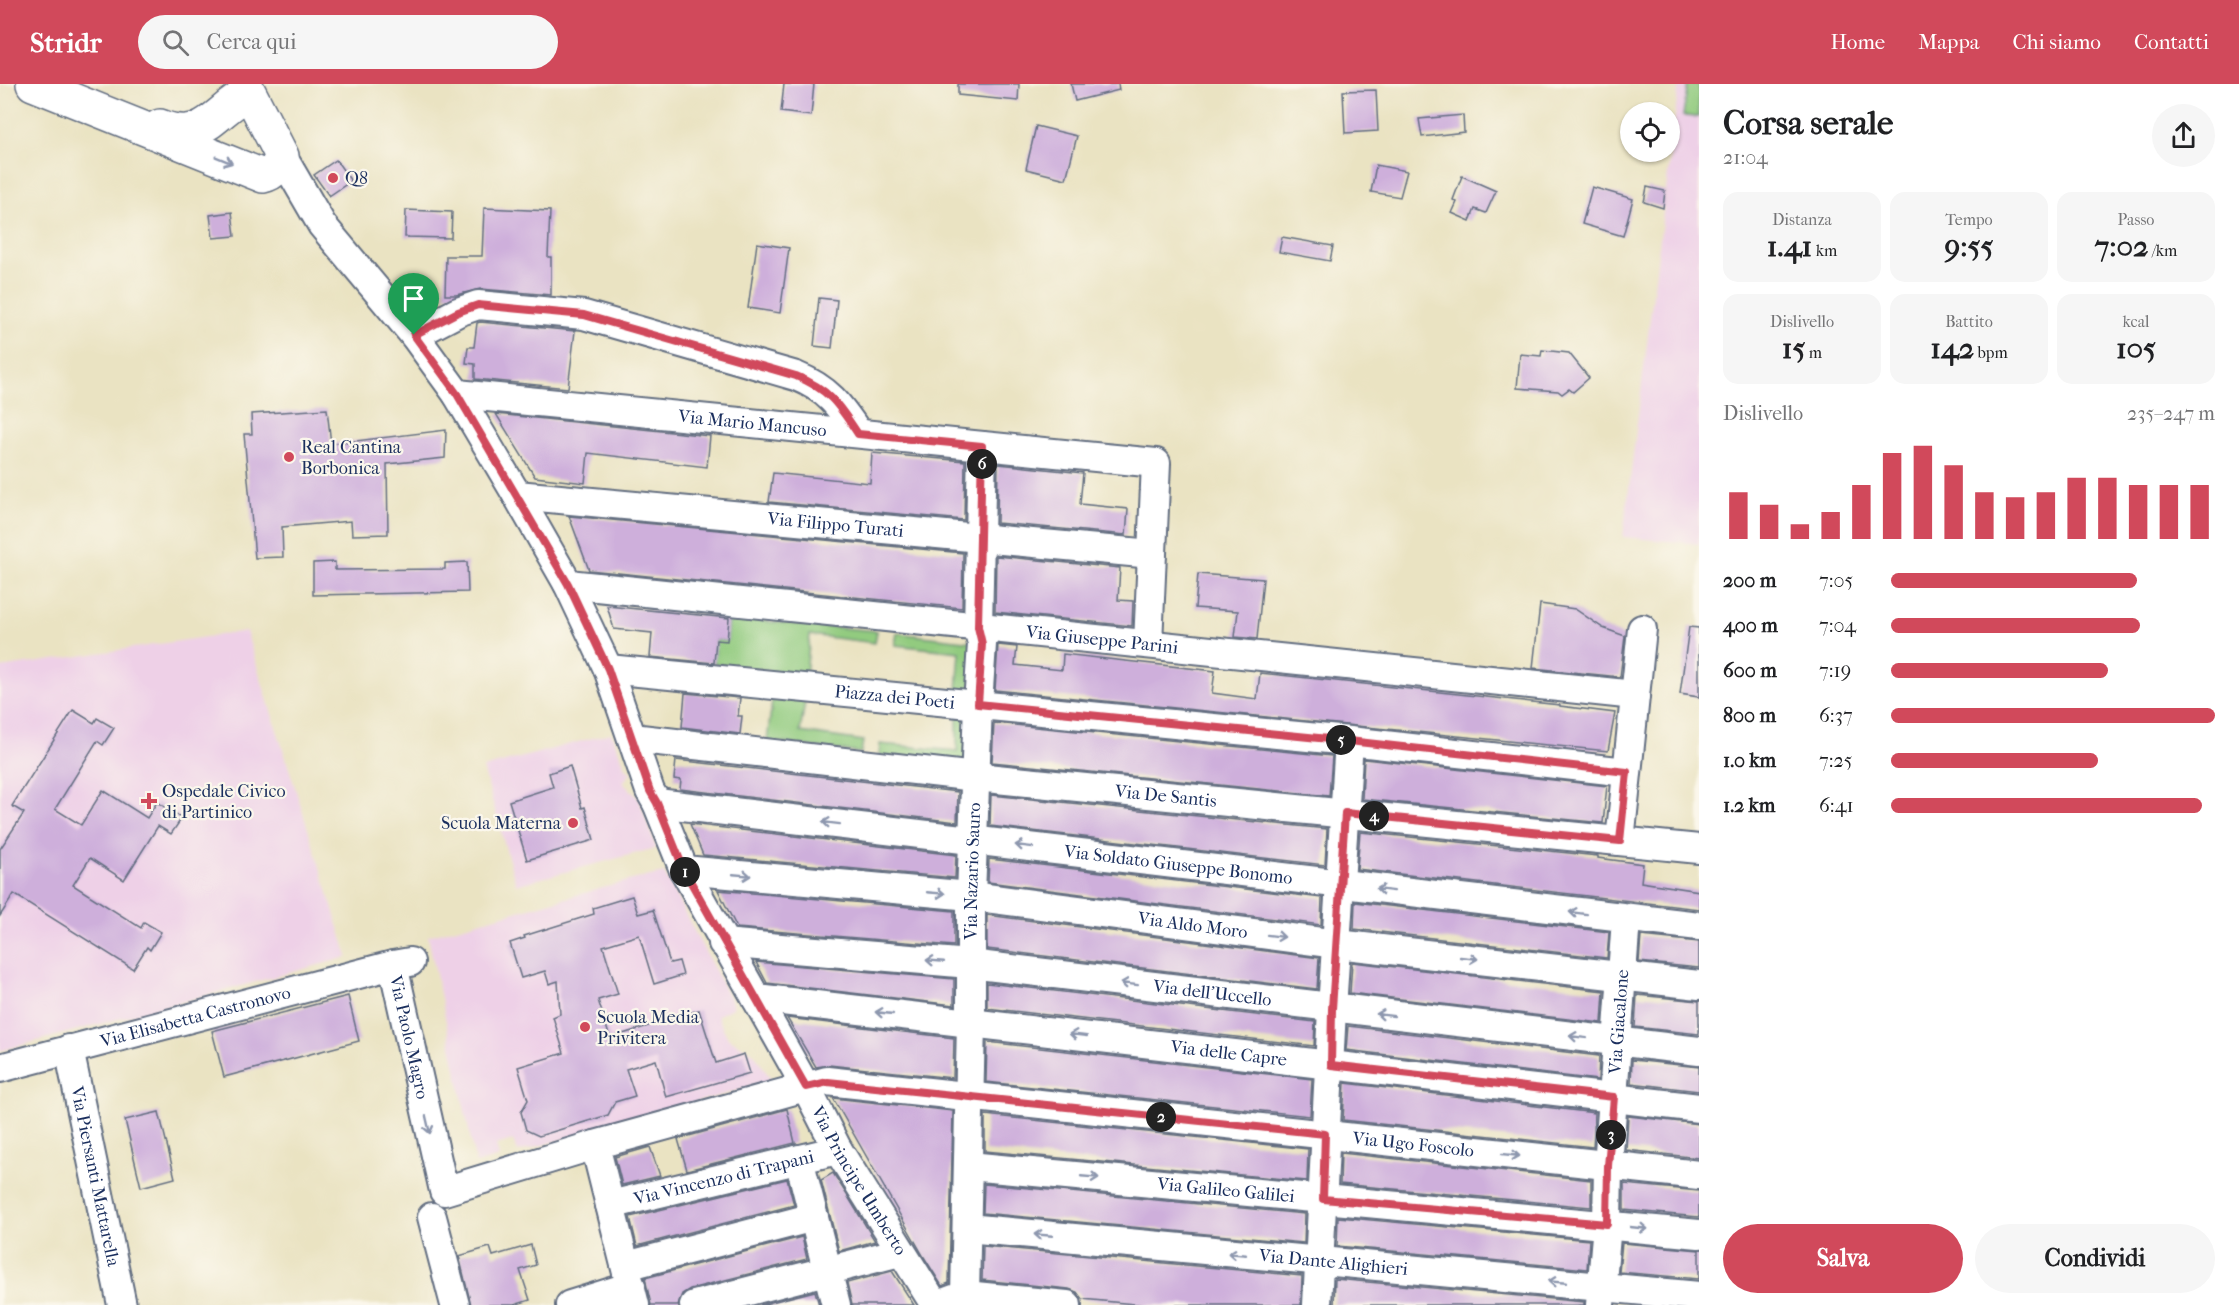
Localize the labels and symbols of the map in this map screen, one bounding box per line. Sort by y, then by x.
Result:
one-way arrow [214,155,233,166]
place label: Q8 [345,168,368,189]
marker: Q8 [326,171,340,185]
pin [388,273,439,335]
street label: Via Mario Mancuso [676,406,828,441]
place label: Real Cantina Borbonica [301,437,402,479]
pin: 6 [967,449,997,479]
marker: Real Cantina Borbonica [282,450,296,464]
street label: Via Filippo Turati [766,508,905,542]
street label: Via Giuseppe Parini [1024,622,1180,658]
street label: Piazza dei Poeti [833,681,956,714]
pin: 5 [1326,725,1356,755]
place label: Ospedale Civico di Partinico [162,781,286,823]
street label: Via De Santis [1113,781,1218,812]
marker: Ospedale Civico di Partinico [140,792,158,810]
pin: 4 [1359,801,1389,831]
street label: Via Nazario Sauro [961,802,985,941]
place label: Scuola Materna [441,813,562,834]
marker: Scuola Materna [566,816,580,830]
one-way arrow [821,817,841,828]
one-way arrow [1015,840,1035,851]
street label: Via Soldato Giuseppe Bonomo [1062,841,1294,889]
pin: 1 [670,857,700,887]
one-way arrow [732,870,752,881]
one-way arrow [1375,884,1395,895]
one-way arrow [926,888,946,899]
one-way arrow [1569,907,1589,918]
street label: Via Aldo Moro [1136,908,1249,943]
one-way arrow [1265,930,1285,941]
one-way arrow [1459,953,1479,964]
one-way arrow [925,955,945,966]
street label: Via Giacalone [1605,969,1633,1076]
street label: Via Paolo Magro [384,972,433,1101]
street label: Via dell'Uccello [1151,976,1273,1011]
one-way arrow [1119,978,1139,989]
street label: Via Elisabetta Castronovo [97,982,293,1053]
place label: Scuola Media Privitera [597,1007,700,1049]
one-way arrow [875,1007,895,1018]
one-way arrow [1375,1009,1395,1020]
marker: Scuola Media Privitera [578,1020,592,1034]
one-way arrow [1068,1029,1088,1040]
one-way arrow [1569,1032,1589,1043]
street label: Via delle Capre [1168,1036,1288,1071]
street label: Via Piersanti Mattarella [66,1083,124,1269]
street label: Via Principe Umberto [806,1102,911,1259]
pin: 2 [1146,1102,1176,1132]
one-way arrow [423,1114,434,1134]
pin: 3 [1596,1120,1626,1150]
street label: Via Ugo Foscolo [1351,1128,1475,1162]
street label: Via Vincenzo di Trapani [631,1146,817,1210]
one-way arrow [1501,1150,1521,1161]
one-way arrow [1079,1172,1099,1183]
street label: Via Galileo Galilei [1155,1173,1296,1207]
one-way arrow [1629,1223,1649,1234]
one-way arrow [1034,1229,1054,1240]
street label: Via Dante Alighieri [1257,1245,1409,1280]
one-way arrow [1228,1248,1248,1259]
one-way arrow [1548,1276,1568,1287]

